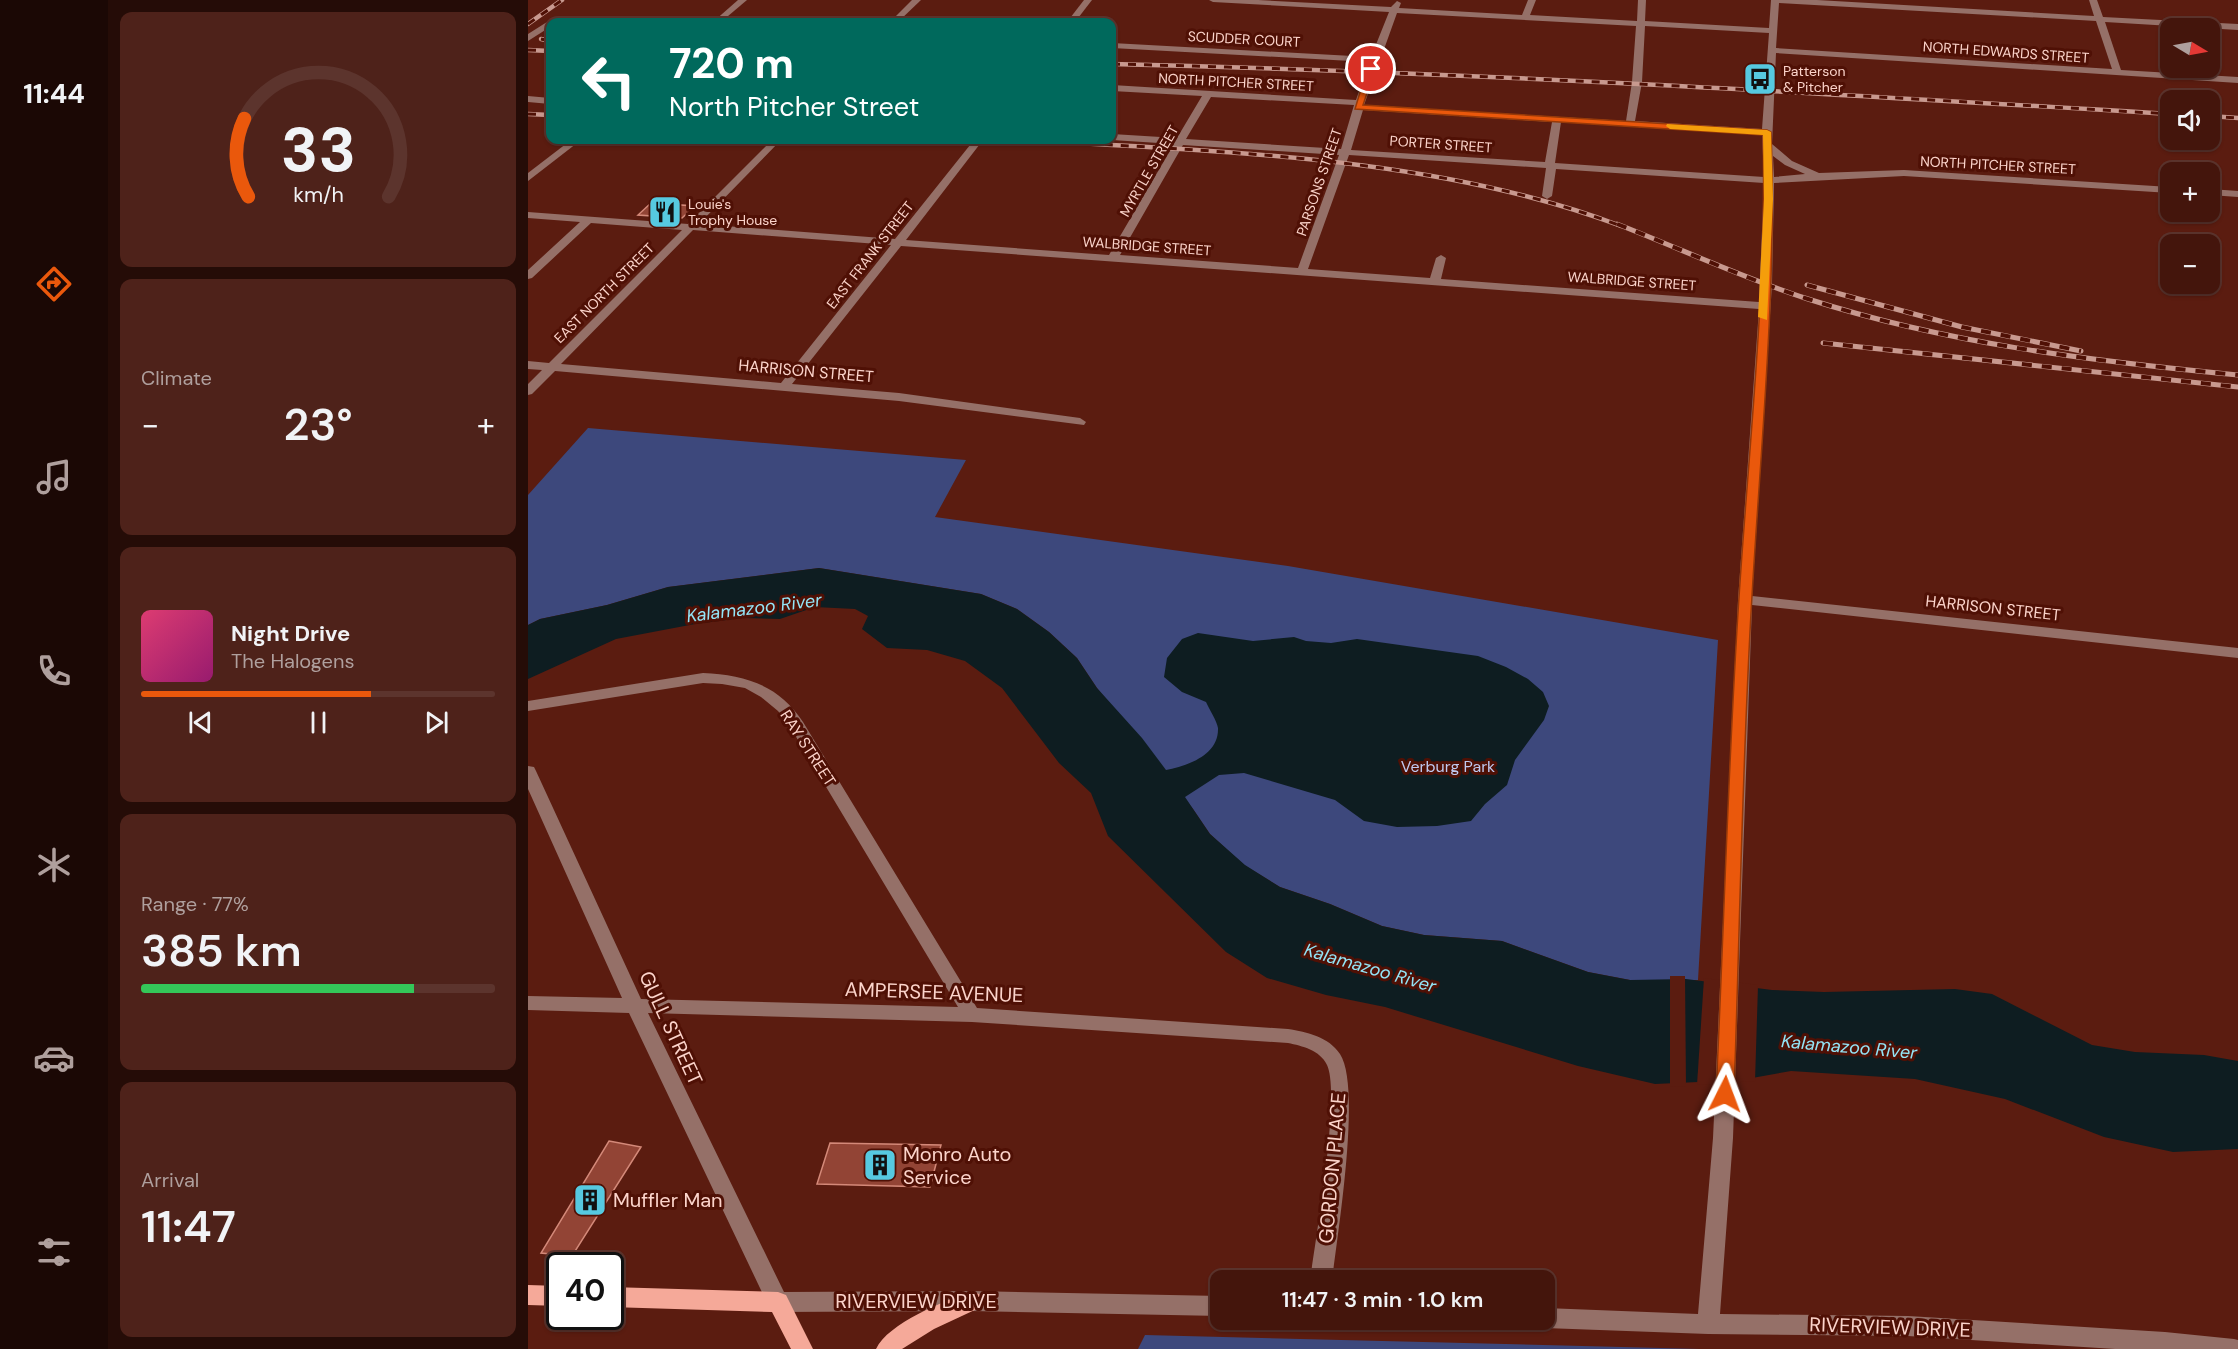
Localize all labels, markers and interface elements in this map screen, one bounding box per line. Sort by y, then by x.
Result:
north arrow [2160,18,2220,78]
map controls [2160,18,2220,294]
street label: SCUDDER COURT [1187,27,1301,51]
text: 720 m [669,36,794,91]
street label: NORTH EDWARDS STREET [1922,37,2090,67]
icon: left [570,42,648,120]
pin [1345,43,1396,94]
icon: arrive [1354,52,1387,85]
bus stop icon: Patterson & Pitcher [1742,61,1778,97]
place label: Patterson & Pitcher [1783,62,1846,96]
street label: NORTH PITCHER STREET [1158,69,1314,95]
text: 11:44 [23,76,85,111]
text: North Pitcher Street [669,89,919,124]
button: sound [2160,90,2220,150]
text: 33 [280,109,356,190]
street label: MYRTLE STREET [1116,122,1183,220]
street label: PARSONS STREET [1292,126,1346,238]
street label: PORTER STREET [1389,131,1493,157]
street label: NORTH PITCHER STREET [1920,152,2076,178]
button: + [2160,162,2220,222]
text: km/h [293,181,343,209]
restaurant icon: Louie's Trophy House [647,194,683,230]
place label: Louie's Trophy House [688,195,777,229]
street label: EAST FRANK STREET [823,198,918,312]
street label: WALBRIDGE STREET [1082,233,1212,259]
button: − [2160,234,2220,294]
street label: EAST NORTH STREET [550,239,658,347]
icon: directions [33,263,75,305]
street label: WALBRIDGE STREET [1567,268,1697,294]
street label: HARRISON STREET [737,355,875,387]
text: Climate [141,365,212,391]
text: 23° [284,395,353,454]
text: − [141,403,159,446]
text: + [477,403,495,446]
icon: music [33,456,75,498]
water label: Kalamazoo River [685,588,824,628]
street label: HARRISON STREET [1924,590,2062,626]
text: Night Drive [231,619,350,648]
text: The Halogens [231,648,354,674]
icon: phone [33,650,75,692]
icon: previous [184,706,217,739]
icon: pause [302,706,335,739]
icon: next [420,706,453,739]
street label: RAY STREET [775,706,841,790]
park label: Verburg Park [1401,756,1495,777]
icon: climate [33,844,75,886]
text: Range · 77% [141,891,249,917]
text: 385 km [141,921,302,980]
water label: Kalamazoo River [1301,938,1440,999]
street label: GULL STREET [633,967,709,1089]
street label: AMPERSEE AVENUE [844,976,1024,1008]
water label: Kalamazoo River [1780,1029,1919,1065]
icon: car [33,1037,75,1079]
position arrow [1693,1062,1757,1126]
street label: GORDON PLACE [1312,1092,1352,1244]
place label: Monro Auto Service [903,1141,1011,1190]
building icon: Monro Auto Service [862,1147,898,1183]
text: Arrival [141,1167,199,1193]
building icon: Muffler Man [572,1182,608,1218]
place label: Muffler Man [613,1187,723,1213]
text: 11:47 [141,1197,236,1256]
icon: filters [33,1231,75,1273]
speed limit sign: 40 [546,1252,624,1330]
text: 11:47 · 3 min · 1.0 km [1282,1285,1483,1314]
street label: RIVERVIEW DRIVE [835,1288,997,1314]
street label: RIVERVIEW DRIVE [1809,1311,1971,1343]

